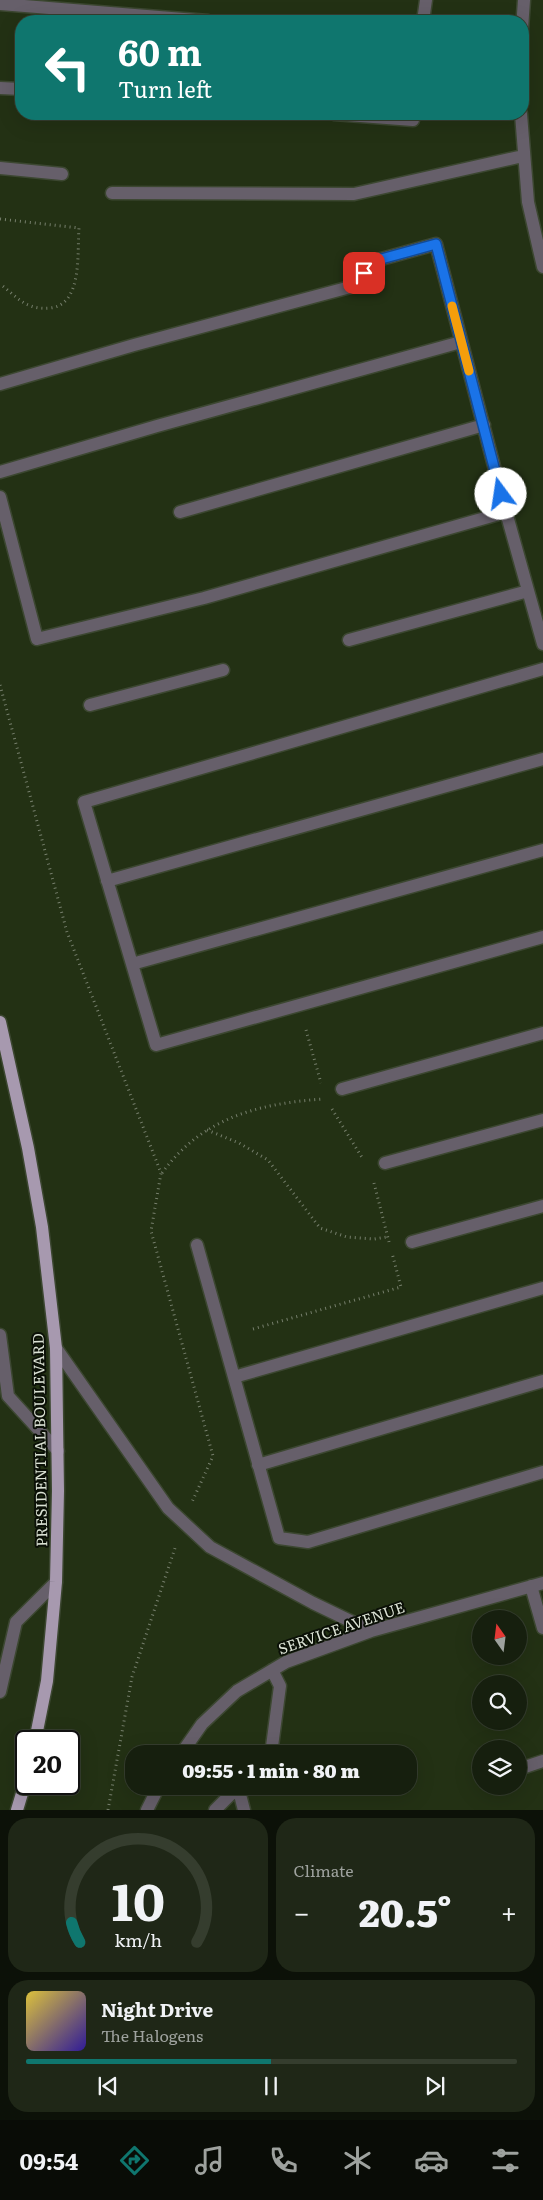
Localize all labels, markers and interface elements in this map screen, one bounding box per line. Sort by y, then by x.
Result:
text: 60 m [118,25,202,77]
icon: left [35,35,100,100]
text: Turn left [118,72,212,105]
pin [343,252,385,294]
icon: arrive [350,259,378,287]
position arrow [474,467,526,519]
street label: PRESIDENTIAL BOULEVARD [26,1333,52,1547]
street label: SERVICE AVENUE [275,1595,407,1659]
north arrow [472,1610,528,1665]
map controls [472,1610,527,1795]
button: search [472,1675,527,1730]
speed limit sign: 20 [15,1730,80,1795]
button: layers [472,1740,527,1795]
text: 09:55 · 1 min · 80 m [182,1756,360,1784]
text: Climate [294,1858,354,1882]
text: 10 [111,1860,165,1937]
text: 20.5° [359,1882,452,1939]
text: − [294,1890,310,1932]
text: + [501,1890,517,1932]
text: km/h [114,1926,162,1953]
text: Night Drive [101,1995,213,2023]
text: The Halogens [101,2023,203,2047]
icon: previous [94,2072,122,2100]
icon: pause [257,2072,285,2100]
icon: next [421,2072,449,2100]
icon: directions [117,2143,152,2178]
icon: music [192,2143,227,2178]
icon: phone [266,2143,301,2178]
icon: climate [340,2143,375,2178]
icon: car [414,2143,449,2178]
icon: filters [488,2143,523,2178]
text: 09:54 [20,2144,78,2177]

